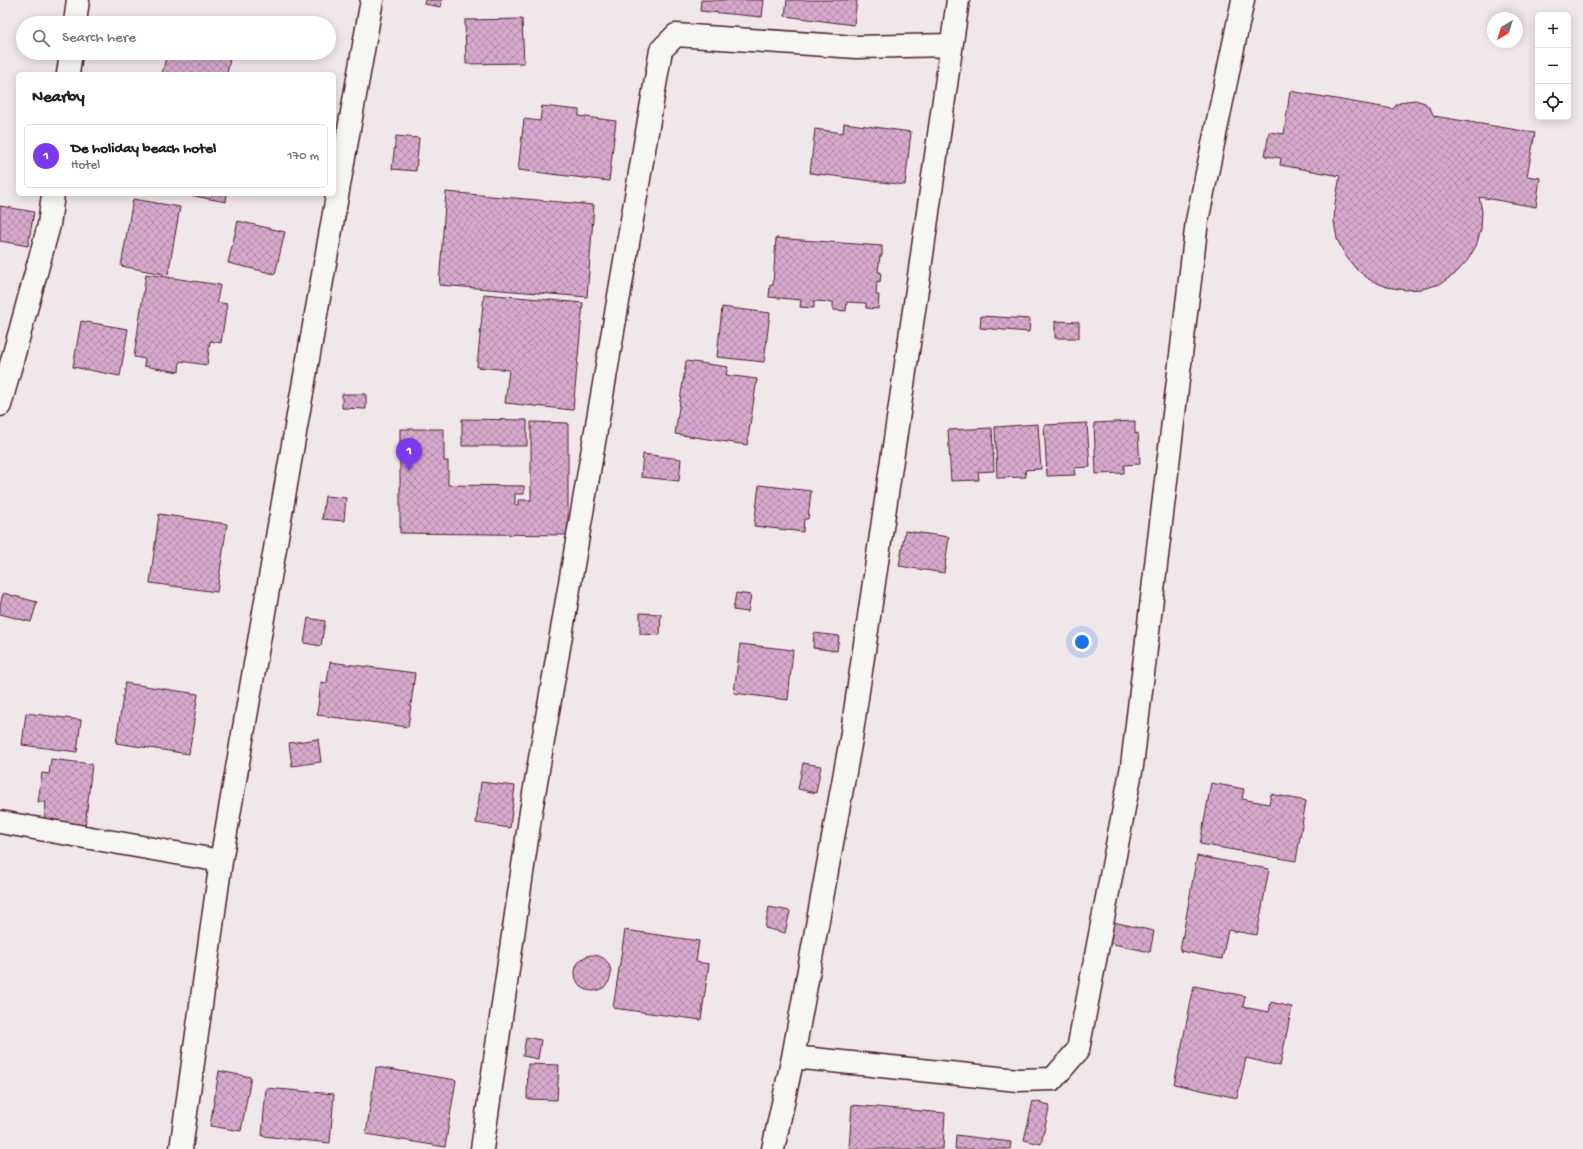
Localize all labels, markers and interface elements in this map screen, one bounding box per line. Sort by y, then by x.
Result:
north arrow [1487,12,1523,48]
map controls [1535,12,1571,120]
button: + [1535,12,1571,48]
search box [16,16,336,60]
icon: search [30,27,52,49]
text: Search here [62,29,136,47]
button: − [1535,48,1571,84]
button: locate [1535,84,1571,120]
text: Nearby [32,88,85,108]
text: De holiday beach hotel [71,140,216,158]
text: 1 [43,149,49,164]
text: 170 m [287,149,319,164]
text: Hotel [71,158,100,173]
pin: 1 [396,438,422,471]
your location [1072,632,1092,652]

